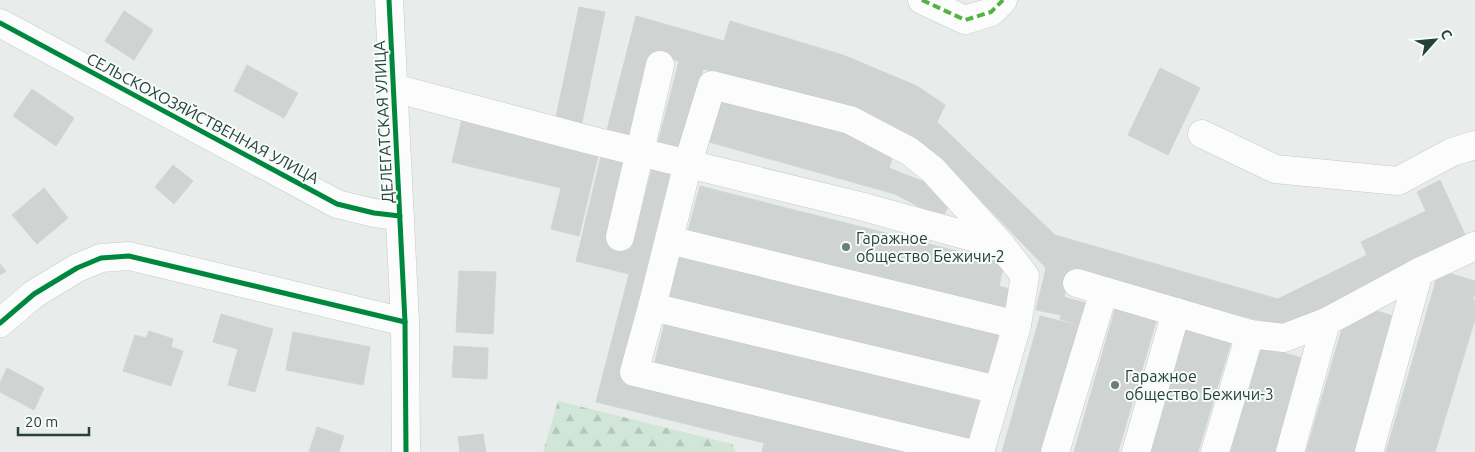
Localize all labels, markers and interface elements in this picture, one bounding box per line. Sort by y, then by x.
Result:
north arrow [1410,15,1460,65]
text: С [1437,26,1456,42]
street label: ДЕЛЕГАТСКАЯ УЛИЦА [370,40,396,204]
street label: СЕЛЬСКОХОЗЯЙСТВЕННАЯ УЛИЦА [84,48,323,187]
place label: Гаражное общество Бежичи-2 [856,229,1005,265]
marker: Гаражное общество Бежичи-2 [840,241,852,253]
place label: Гаражное общество Бежичи-3 [1125,367,1274,403]
marker: Гаражное общество Бежичи-3 [1109,379,1121,391]
scale bar [18,404,89,436]
text: 20 m [25,413,58,430]

